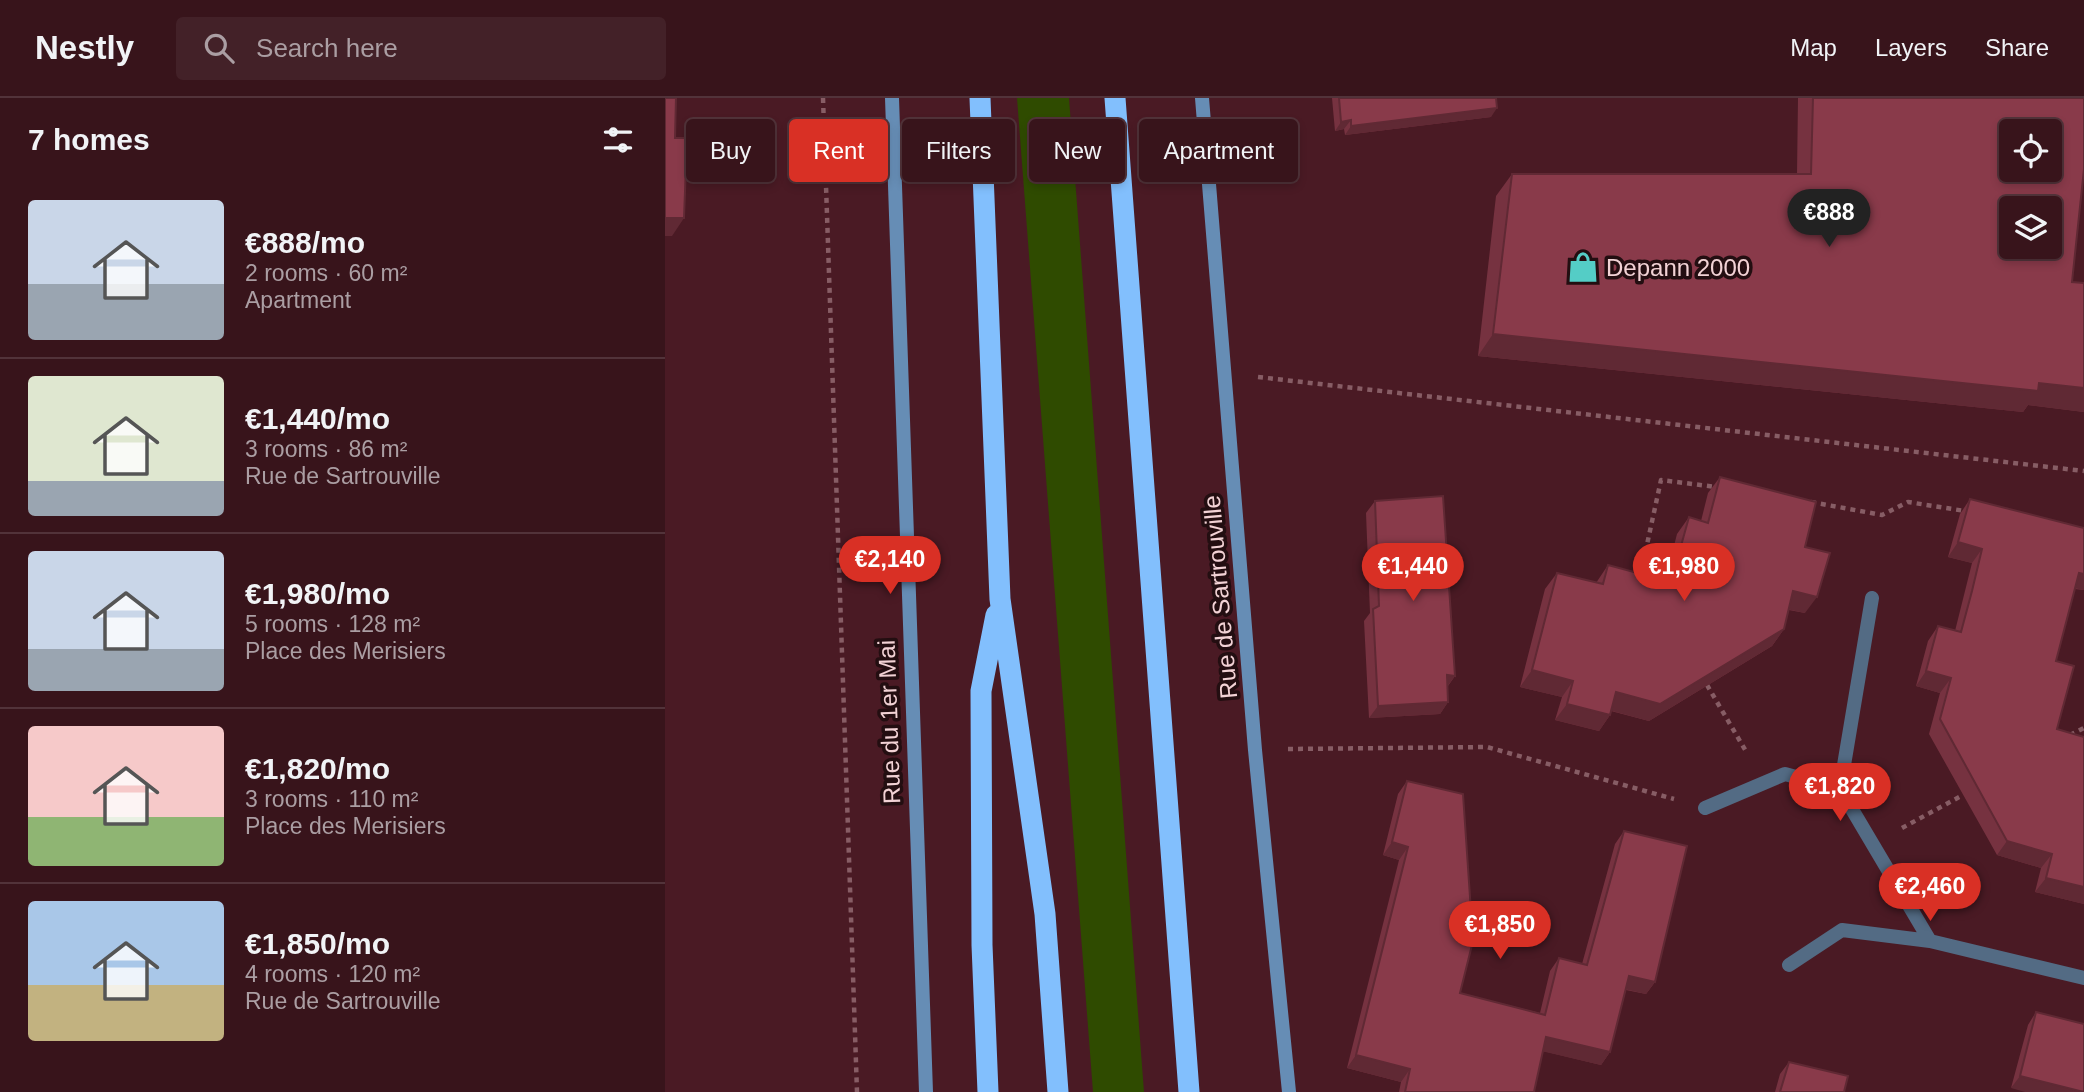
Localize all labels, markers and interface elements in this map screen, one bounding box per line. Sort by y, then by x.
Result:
search box [176,17,666,80]
text: Nestly [35,29,134,66]
icon: search [200,29,238,67]
text: Search here [256,33,398,63]
text: Map [1790,34,1837,61]
text: Layers [1875,34,1947,61]
text: Share [1985,34,2049,61]
chip: Buy [686,119,775,182]
chip: Rent [789,119,888,182]
chip: Filters [902,119,1015,182]
chip: New [1029,119,1125,182]
chip: Apartment [1139,119,1298,182]
map controls [1999,119,2062,259]
button: locate [1999,119,2062,182]
icon: filters [599,121,637,159]
text: 7 homes [28,123,150,156]
pin: €888 [1788,190,1870,249]
button: layers [1999,196,2062,259]
text: €888 [1803,199,1855,225]
text: €888/mo [245,226,365,259]
icon: home [84,228,168,312]
shop icon: Depann 2000 [1566,250,1600,284]
place label: Depann 2000 [1606,254,1750,281]
text: 2 rooms · 60 m² [245,260,407,286]
text: Apartment [245,287,351,313]
text: €1,440/mo [245,402,390,435]
icon: home [84,404,168,488]
text: 3 rooms · 86 m² [245,436,407,462]
text: Rue de Sartrouville [245,463,441,489]
street label: Rue de Sartrouville [1198,494,1242,700]
pin: €2,140 [833,536,947,596]
pin: €1,440 [1356,544,1470,603]
pin: €1,980 [1627,544,1741,603]
text: €2,140 [855,546,925,572]
text: €1,440 [1378,553,1448,579]
text: €1,980 [1649,553,1719,579]
text: €1,980/mo [245,577,390,610]
icon: home [84,579,168,663]
text: 5 rooms · 128 m² [245,611,420,637]
text: Place des Merisiers [245,638,446,664]
street label: Rue du 1er Mai [873,640,905,804]
text: €1,820/mo [245,752,390,785]
icon: home [84,754,168,838]
pin: €1,820 [1783,764,1897,823]
text: €1,820 [1805,773,1875,799]
text: 3 rooms · 110 m² [245,786,418,812]
text: Place des Merisiers [245,813,446,839]
pin: €2,460 [1873,864,1987,923]
text: €2,460 [1895,873,1965,899]
pin: €1,850 [1443,902,1557,961]
text: €1,850 [1465,911,1535,937]
text: €1,850/mo [245,927,390,960]
icon: home [84,929,168,1013]
text: 4 rooms · 120 m² [245,961,420,987]
text: Rue de Sartrouville [245,988,441,1014]

